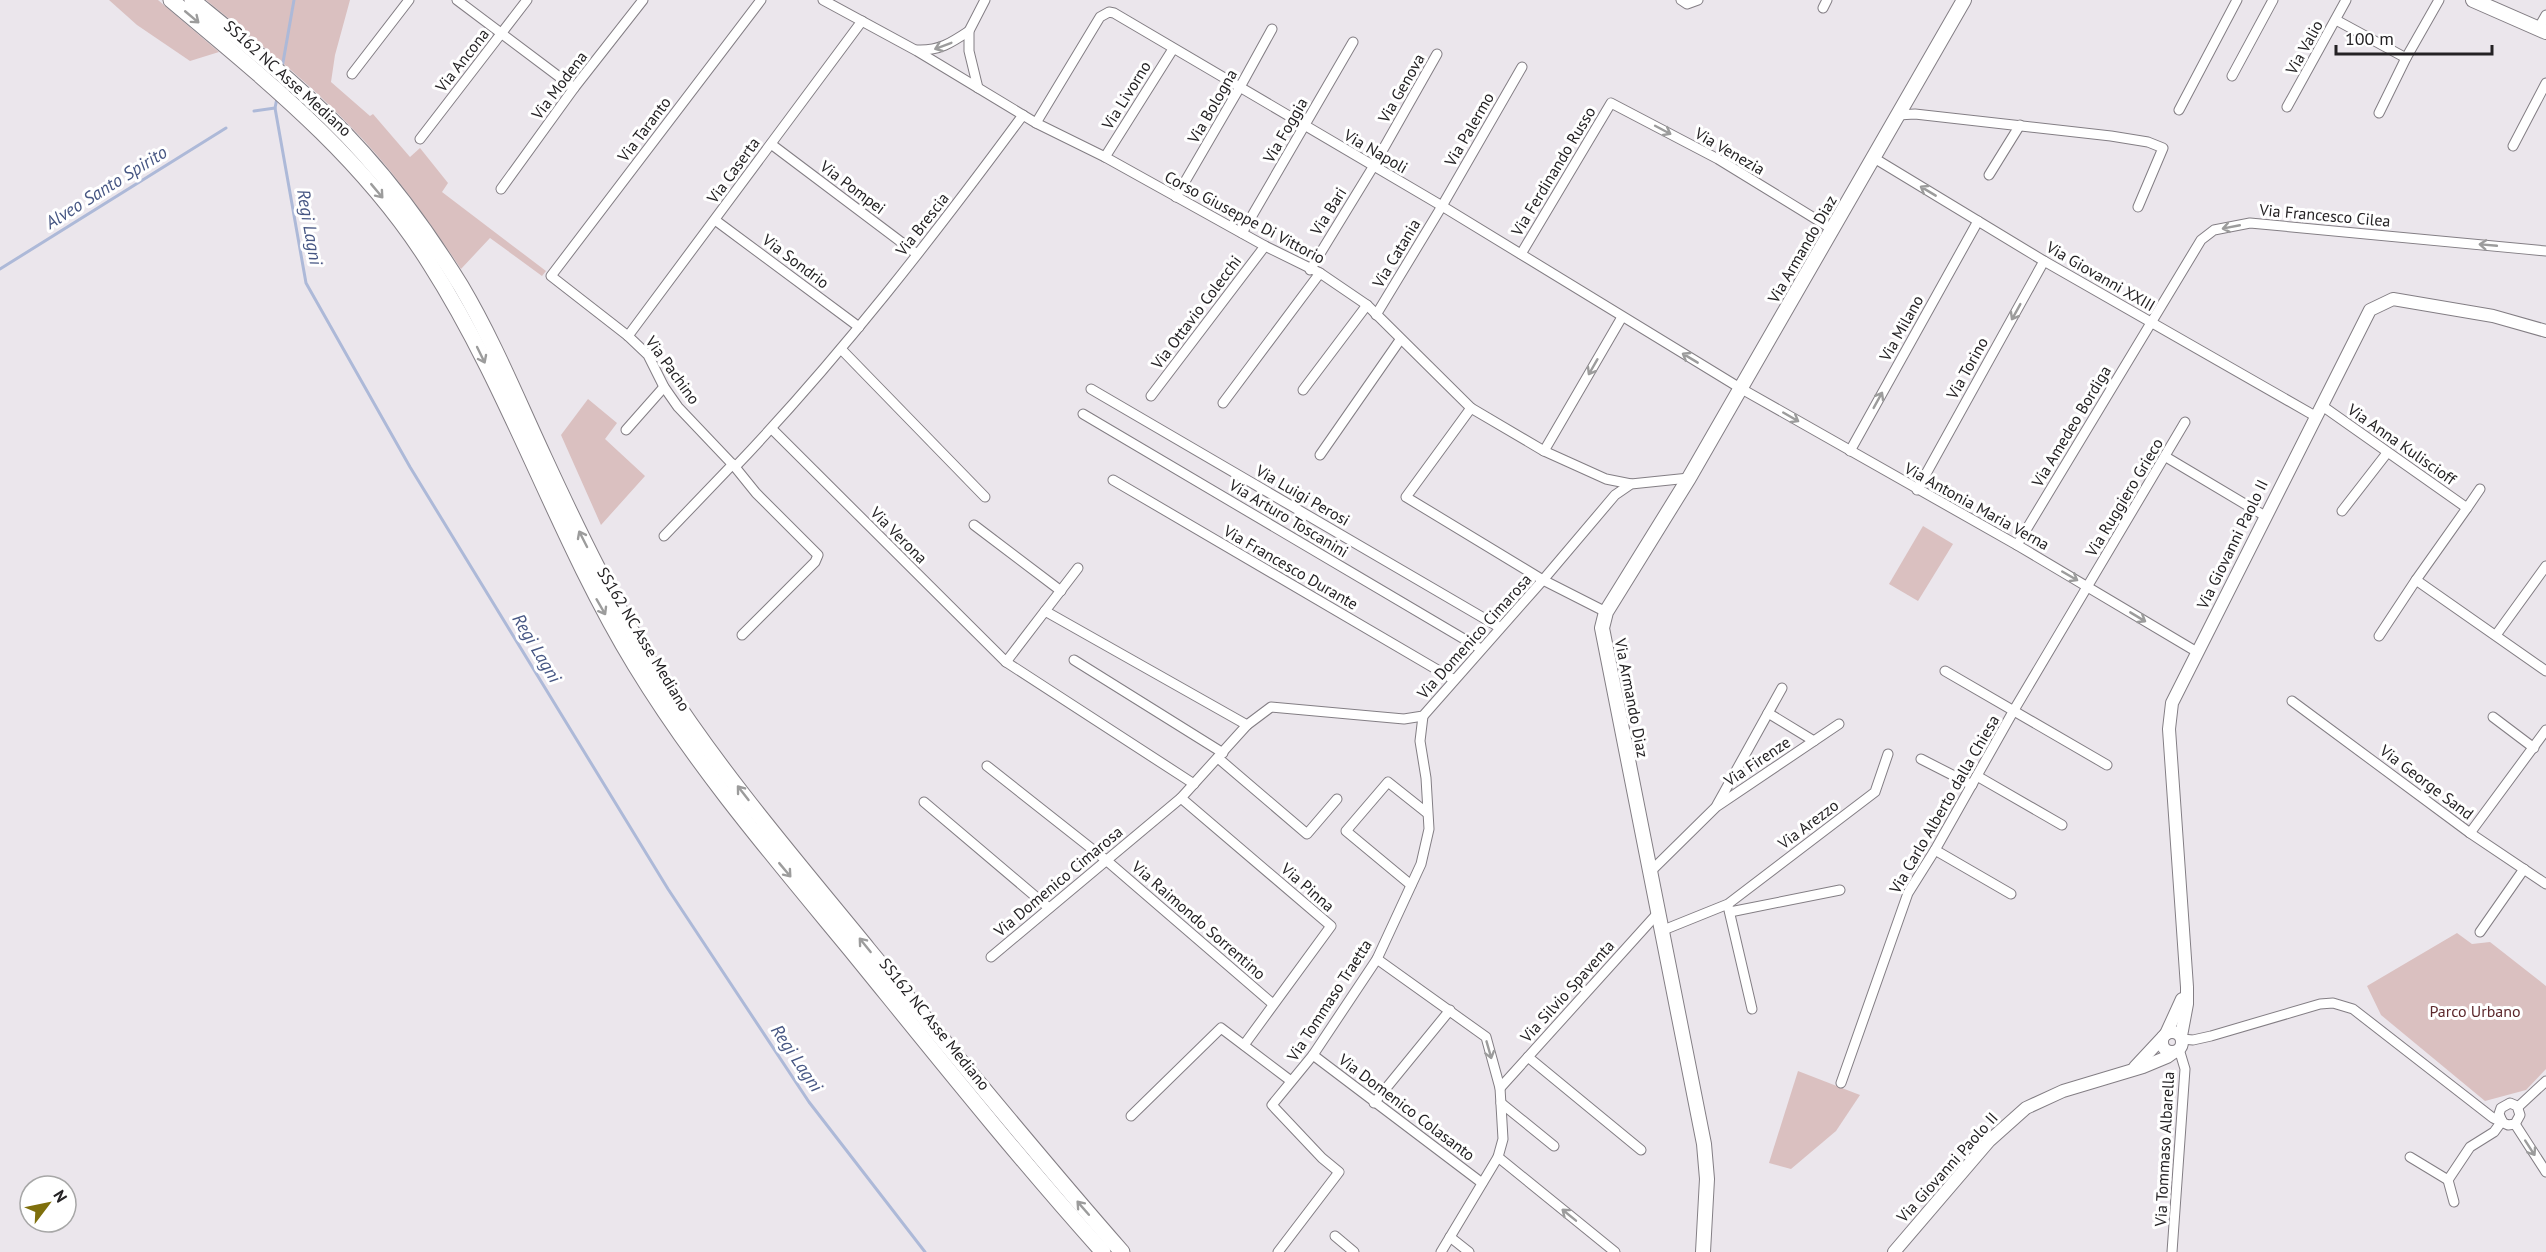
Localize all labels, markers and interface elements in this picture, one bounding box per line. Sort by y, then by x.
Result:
one-way arrow [184,11,200,24]
street label: SS162 NC Asse Mediano [220,15,356,141]
street label: Via Valio [2280,16,2327,78]
scale bar [2336,18,2492,56]
street label: Via Ancona [430,24,493,97]
text: 100 m [2345,27,2394,50]
one-way arrow [934,41,953,52]
street label: Via Modena [526,47,591,124]
street label: Via Genova [1373,50,1429,127]
street label: Via Livorno [1097,57,1155,134]
street label: Via Bologna [1182,65,1241,147]
street label: Via Palermo [1439,89,1498,170]
street label: Via Taranto [612,93,675,166]
street label: Via Foggia [1258,94,1312,167]
street label: Via Ferdinando Russo [1506,103,1599,240]
street label: Via Venezia [1691,122,1769,179]
street label: Via Napoli [1340,124,1412,177]
one-way arrow [1653,125,1671,136]
street label: Via Caserta [702,133,764,208]
water label: Alveo Santo Spirito [40,140,171,234]
street label: Via Pompei [816,155,890,218]
street label: Corso Giuseppe Di Vittorio [1161,166,1329,268]
one-way arrow [370,183,384,198]
street label: Via Bari [1305,183,1350,239]
one-way arrow [1920,184,1937,196]
water label: Regi Lagni [292,187,328,268]
street label: Via Brescia [891,188,953,260]
street label: Via Armando Diaz [1763,192,1841,307]
street label: Via Francesco Cilea [2258,199,2391,231]
street label: Via Catania [1367,215,1424,292]
one-way arrow [2222,222,2241,233]
street label: Via Sondrio [758,229,833,293]
street label: Via Giovanni XXIII [2042,236,2159,315]
one-way arrow [2478,239,2498,250]
street label: Via Ottavio Colecchi [1146,251,1245,374]
street label: Via Milano [1874,291,1927,365]
one-way arrow [2009,303,2021,320]
street label: Via Pachino [641,331,704,408]
street label: Via Torino [1941,334,1992,403]
one-way arrow [476,346,488,364]
one-way arrow [1682,352,1699,364]
one-way arrow [1586,358,1598,375]
street label: Via Amedeo Bordiga [2026,362,2115,491]
one-way arrow [1873,391,1884,409]
street label: Via Anna Kuliscioff [2343,399,2461,489]
one-way arrow [1782,412,1799,424]
street label: Via Ruggiero Grieco [2080,434,2167,561]
street label: Via Antonia Maria Verna [1900,457,2053,554]
street label: Via Luigi Perosi [1252,460,1354,530]
street label: Via Arturo Toscanini [1225,474,1352,561]
street label: Via Giovanni Paolo II [2192,476,2272,613]
street label: Via Verona [866,502,932,568]
street label: Via Francesco Durante [1219,520,1362,614]
one-way arrow [577,531,589,549]
street label: SS162 NC Asse Mediano [593,563,695,715]
street label: Via Domenico Cimarosa [1412,569,1535,703]
one-way arrow [2061,571,2078,583]
one-way arrow [596,598,608,615]
water label: Regi Lagni [507,609,567,688]
one-way arrow [2129,611,2146,623]
street label: Via Armando Diaz [1610,636,1653,759]
street label: Via Carlo Alberto dalla Chiesa [1884,711,2003,898]
street label: Via Firenze [1719,732,1794,791]
street label: Via George Sand [2375,740,2478,824]
one-way arrow [736,785,749,801]
street label: Via Arezzo [1773,795,1842,854]
street label: Via Domenico Cimarosa [989,821,1126,941]
street label: Via Raimondo Sorrentino [1127,856,1270,984]
street label: Via Pinna [1276,858,1339,916]
one-way arrow [778,862,792,877]
street label: Via Tommaso Traetta [1282,935,1376,1065]
street label: Via Silvio Spaventa [1515,936,1618,1047]
one-way arrow [858,938,872,953]
street label: SS162 NC Asse Mediano [875,954,995,1094]
park label: Parco Urbano [2429,1001,2521,1021]
water label: Regi Lagni [766,1020,829,1097]
one-way arrow [1484,1040,1496,1059]
street label: Via Domenico Colasanto [1334,1049,1479,1165]
street label: Via Tommaso Albarella [2150,1071,2178,1228]
street label: Via Giovanni Paolo II [1892,1108,2002,1227]
one-way arrow [2525,1139,2537,1156]
north arrow [18,1174,78,1234]
text: N [49,1186,72,1206]
one-way arrow [1076,1201,1090,1216]
one-way arrow [1562,1209,1578,1222]

